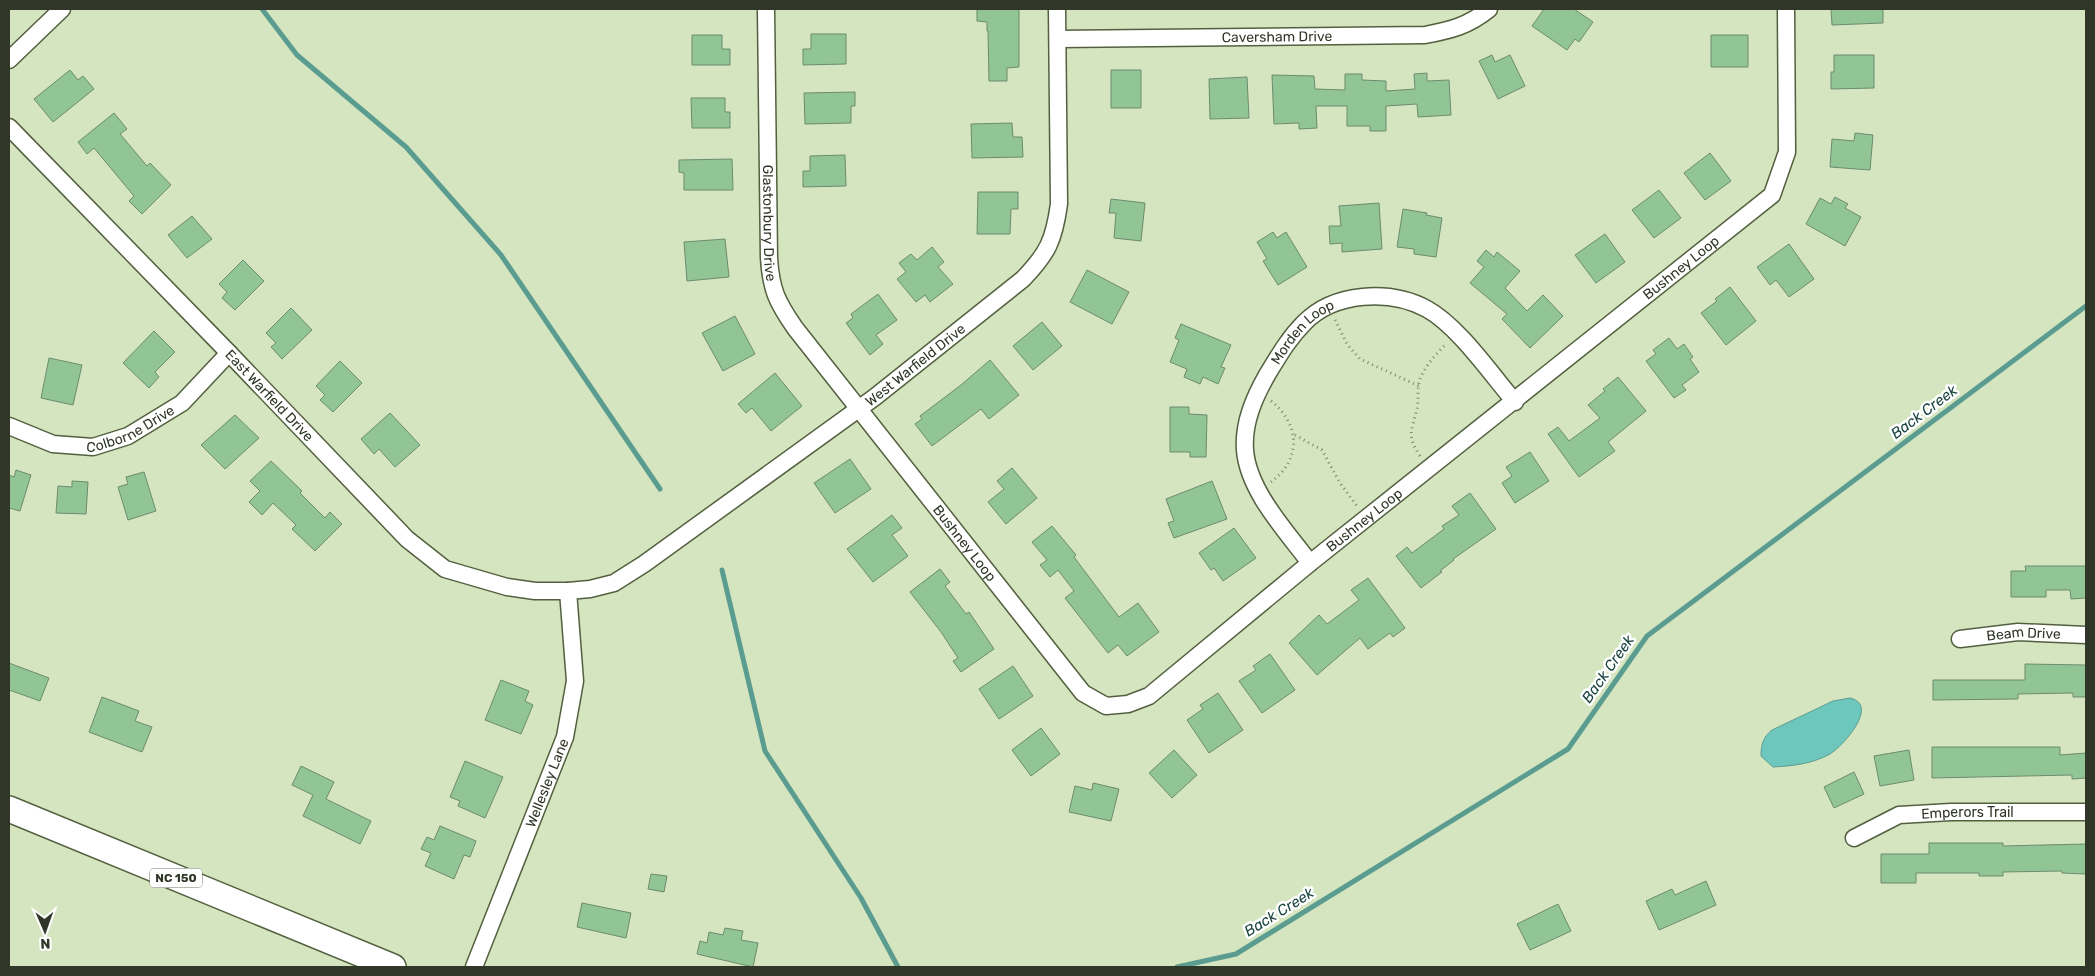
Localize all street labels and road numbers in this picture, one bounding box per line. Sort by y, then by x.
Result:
street label: Caversham Drive [1222,28,1333,46]
street label: Glastonbury Drive [759,165,780,283]
street label: Bushney Loop [1639,232,1722,303]
street label: Morden Loop [1267,296,1336,367]
street label: West Warfield Drive [862,320,969,410]
street label: East Warfield Drive [222,346,317,445]
street label: Colborne Drive [86,401,177,456]
street label: Bushney Loop [1323,484,1406,555]
street label: Bushney Loop [929,502,1000,585]
street label: Beam Drive [1986,623,2061,644]
street label: Wellesley Lane [522,736,572,830]
street label: Emperors Trail [1921,804,2014,822]
road number: NC 150 [150,868,202,888]

